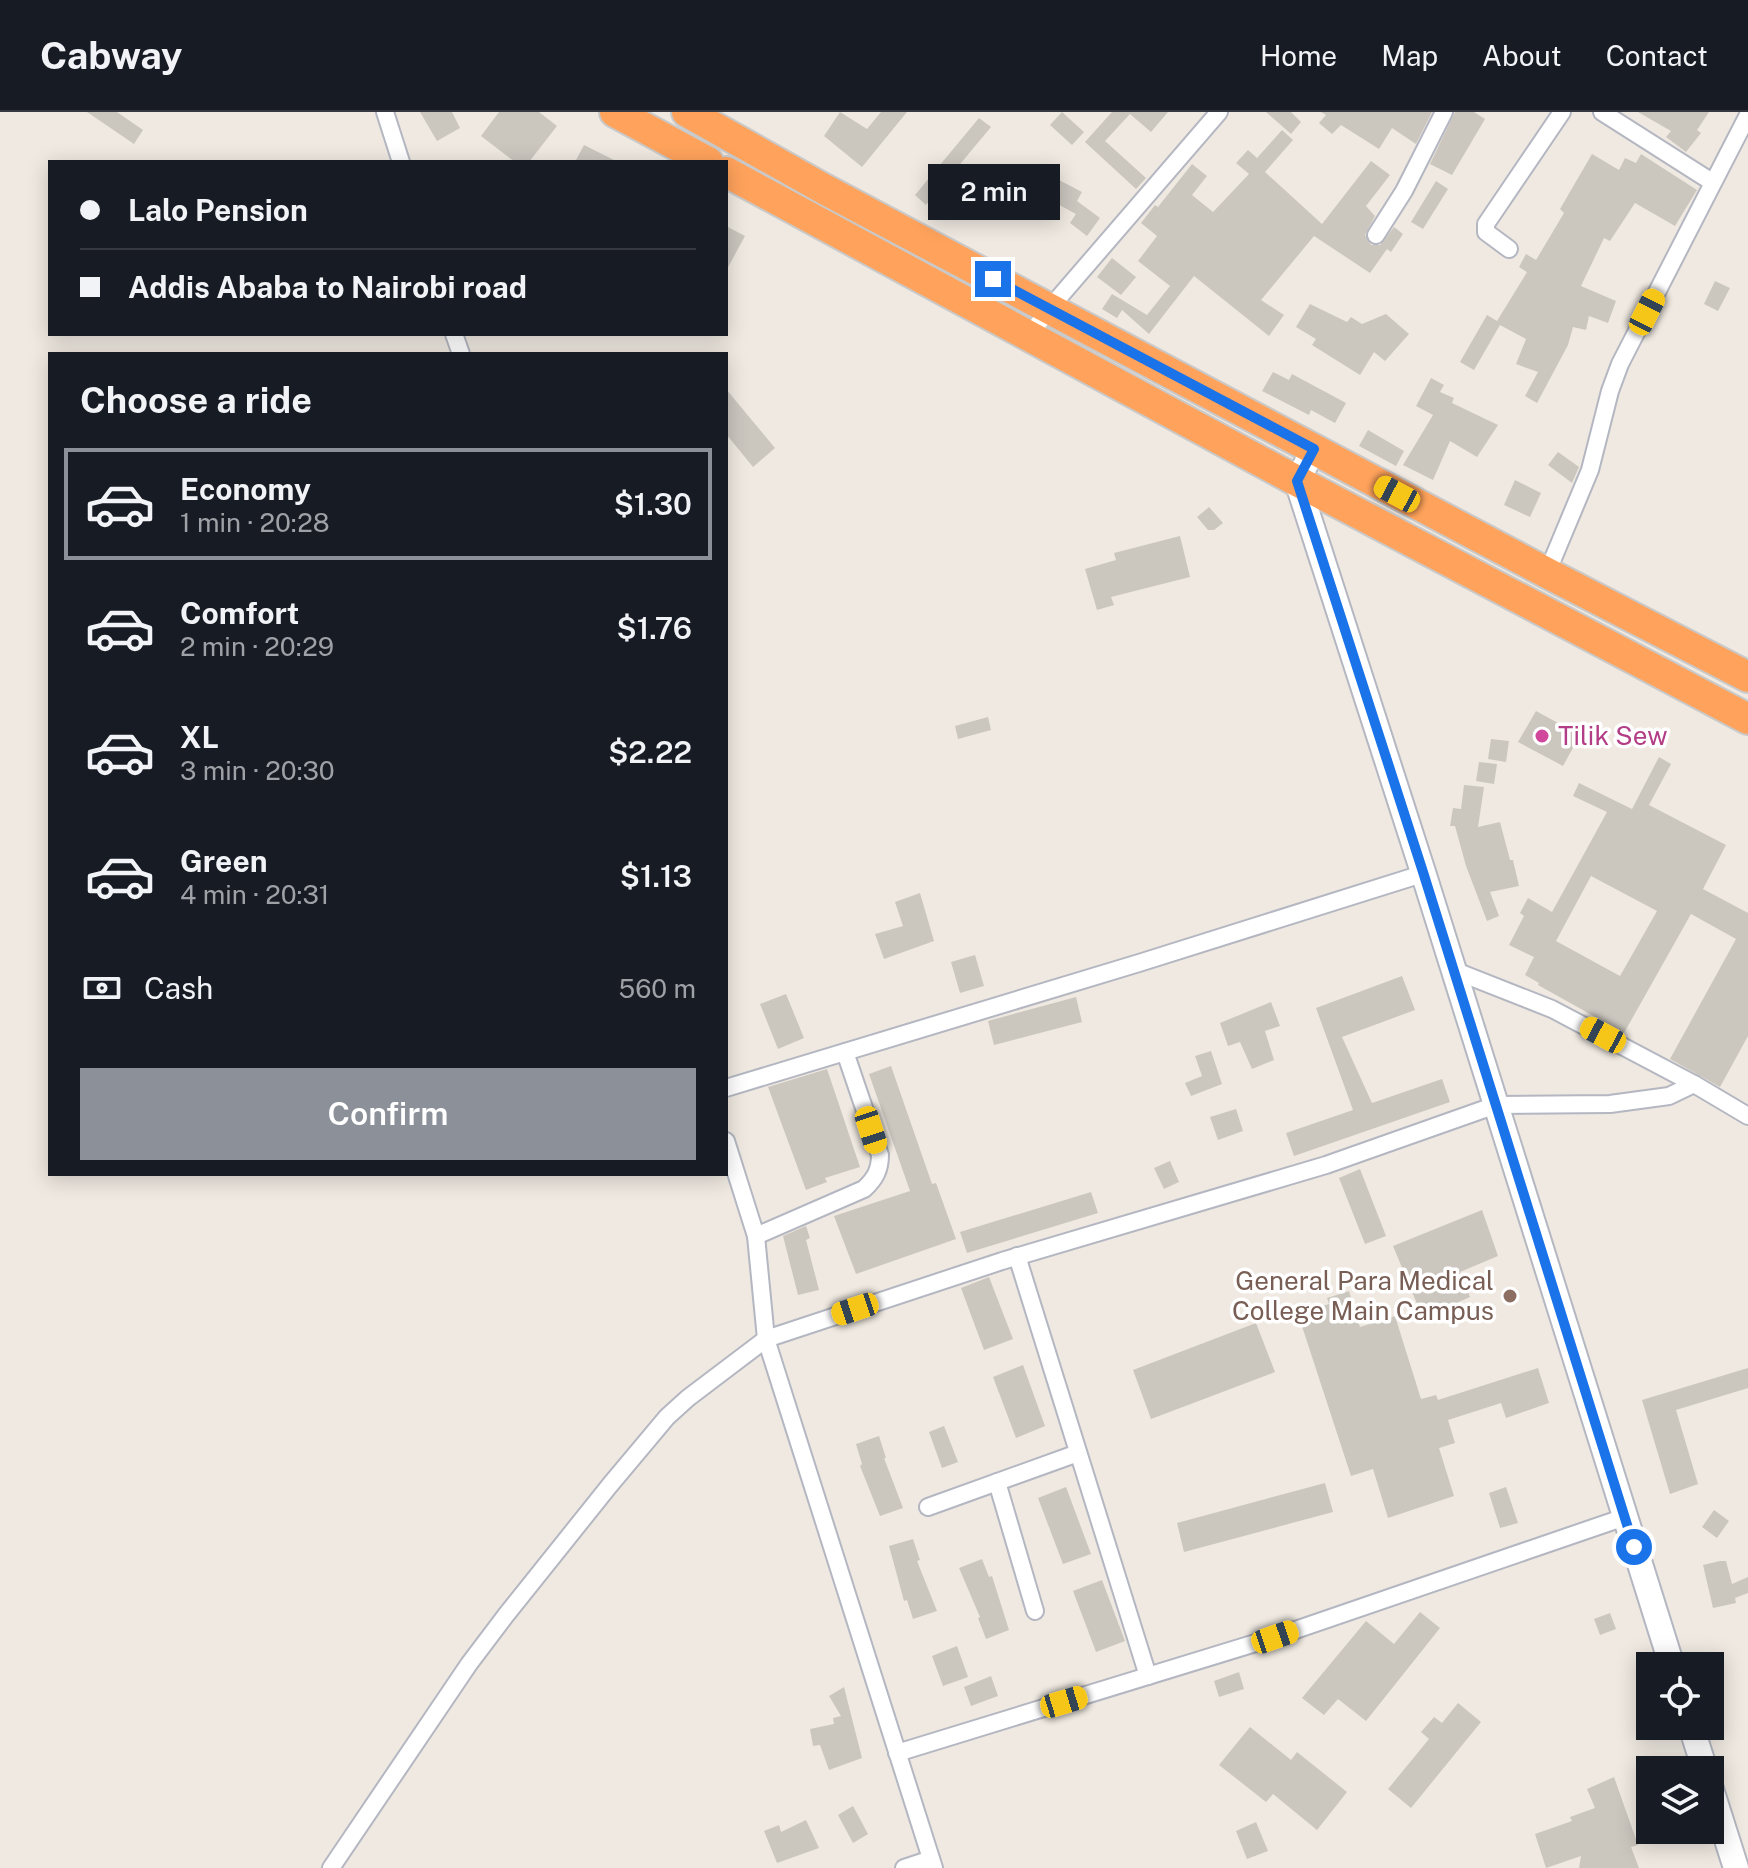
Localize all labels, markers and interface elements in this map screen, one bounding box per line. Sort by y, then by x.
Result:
text: Cabway [40,33,182,78]
text: Home [1260,39,1337,72]
text: Map [1381,39,1438,72]
text: About [1482,39,1562,72]
text: Contact [1606,39,1708,72]
callout: 2 min [927,163,1059,219]
text: 2 min [960,176,1028,207]
text: Lalo Pension [128,192,308,228]
route end [975,261,1011,297]
text: Addis Ababa to Nairobi road [128,269,527,305]
car [1625,285,1669,339]
text: Choose a ride [80,379,312,421]
icon: car [84,468,156,540]
text: Economy [180,471,311,507]
car [1370,472,1424,516]
text: $1.30 [614,486,692,522]
text: 1 min · 20:28 [180,507,330,538]
icon: car [84,592,156,664]
text: Comfort [180,595,299,631]
text: $1.76 [617,610,692,646]
text: 2 min · 20:29 [180,631,334,662]
icon: car [84,716,156,788]
text: XL [180,719,219,755]
place label: Tilik Sew [1558,720,1668,751]
marker: Tilik Sew [1533,727,1551,745]
text: $2.22 [608,734,692,770]
text: 3 min · 20:30 [180,755,335,786]
icon: car [84,840,156,912]
text: Green [180,843,267,879]
text: $1.13 [620,858,692,894]
text: 4 min · 20:31 [180,879,329,910]
icon: cash [80,966,124,1010]
text: Cash [144,970,213,1006]
text: 560 m [619,973,696,1004]
car [1576,1013,1630,1057]
button: Confirm [80,1068,696,1160]
car [852,1103,890,1157]
place label: General Para Medical College Main Campus [1232,1265,1494,1326]
marker: General Para Medical College Main Campus [1501,1287,1519,1305]
car [828,1290,882,1328]
route start [1616,1529,1652,1565]
car [1248,1618,1302,1656]
map controls [1636,1652,1724,1844]
button: locate [1636,1652,1724,1740]
car [1038,1684,1090,1720]
button: layers [1636,1756,1724,1844]

